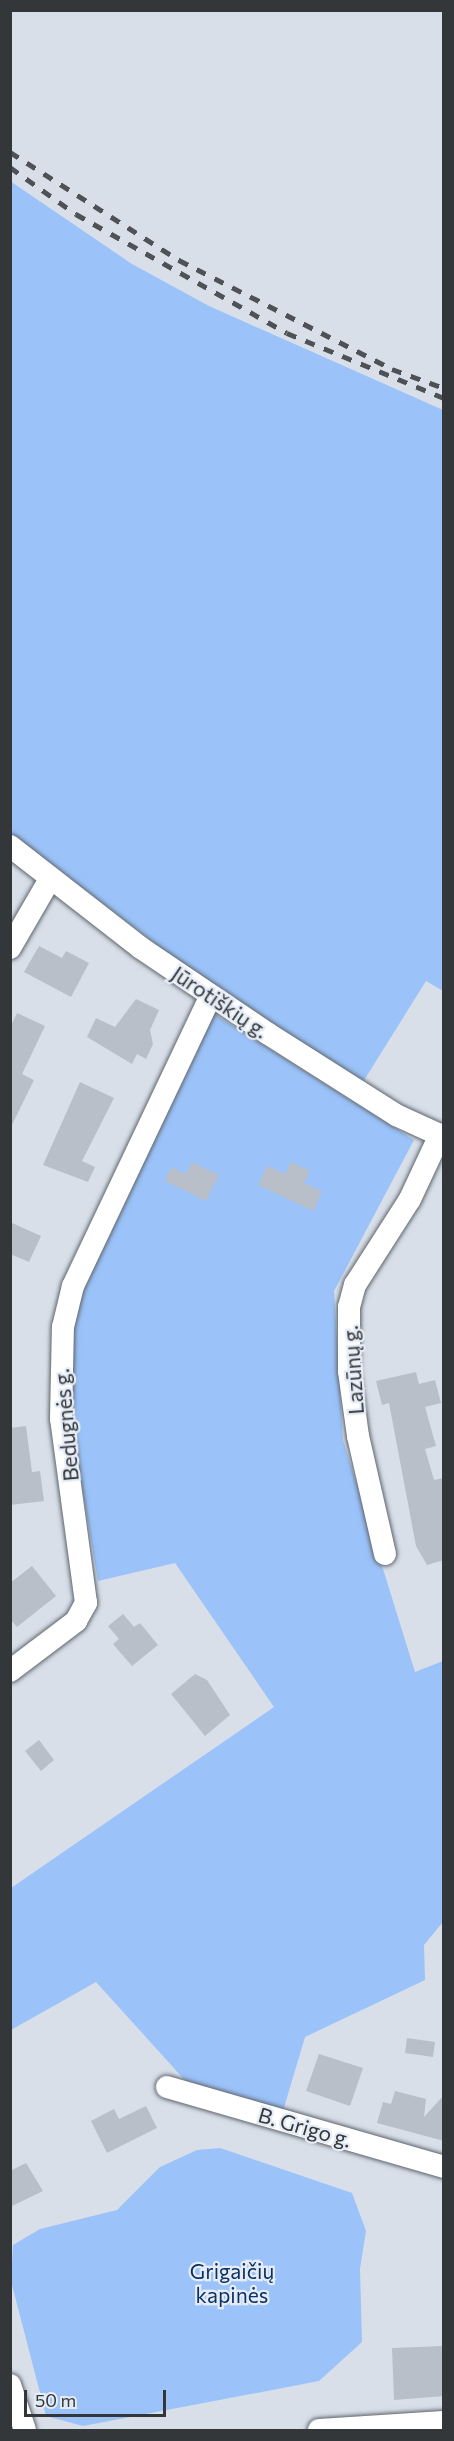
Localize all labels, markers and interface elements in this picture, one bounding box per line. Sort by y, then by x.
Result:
street label: Jūrotiškių g. [167,961,273,1043]
street label: Lazūnų g. [337,1325,369,1415]
street label: Bedugnės g. [49,1368,83,1482]
street label: B. Grigo g. [255,2102,355,2152]
park label: Grigaičių kapinės [190,2258,274,2308]
scale bar [27,2378,170,2416]
text: 50 m [35,2389,76,2411]

